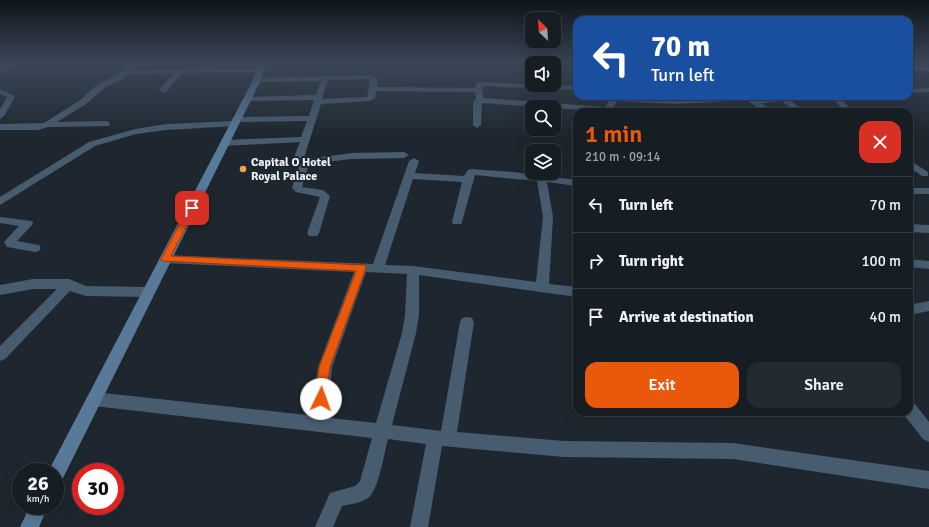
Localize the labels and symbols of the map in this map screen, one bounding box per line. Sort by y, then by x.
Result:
north arrow [525,12,561,48]
place label: Capital O Hotel Royal Palace [251,155,331,184]
marker: Capital O Hotel Royal Palace [238,164,248,174]
pin [175,191,209,225]
position arrow [300,378,342,420]
speed limit sign: 30 [72,463,124,515]

